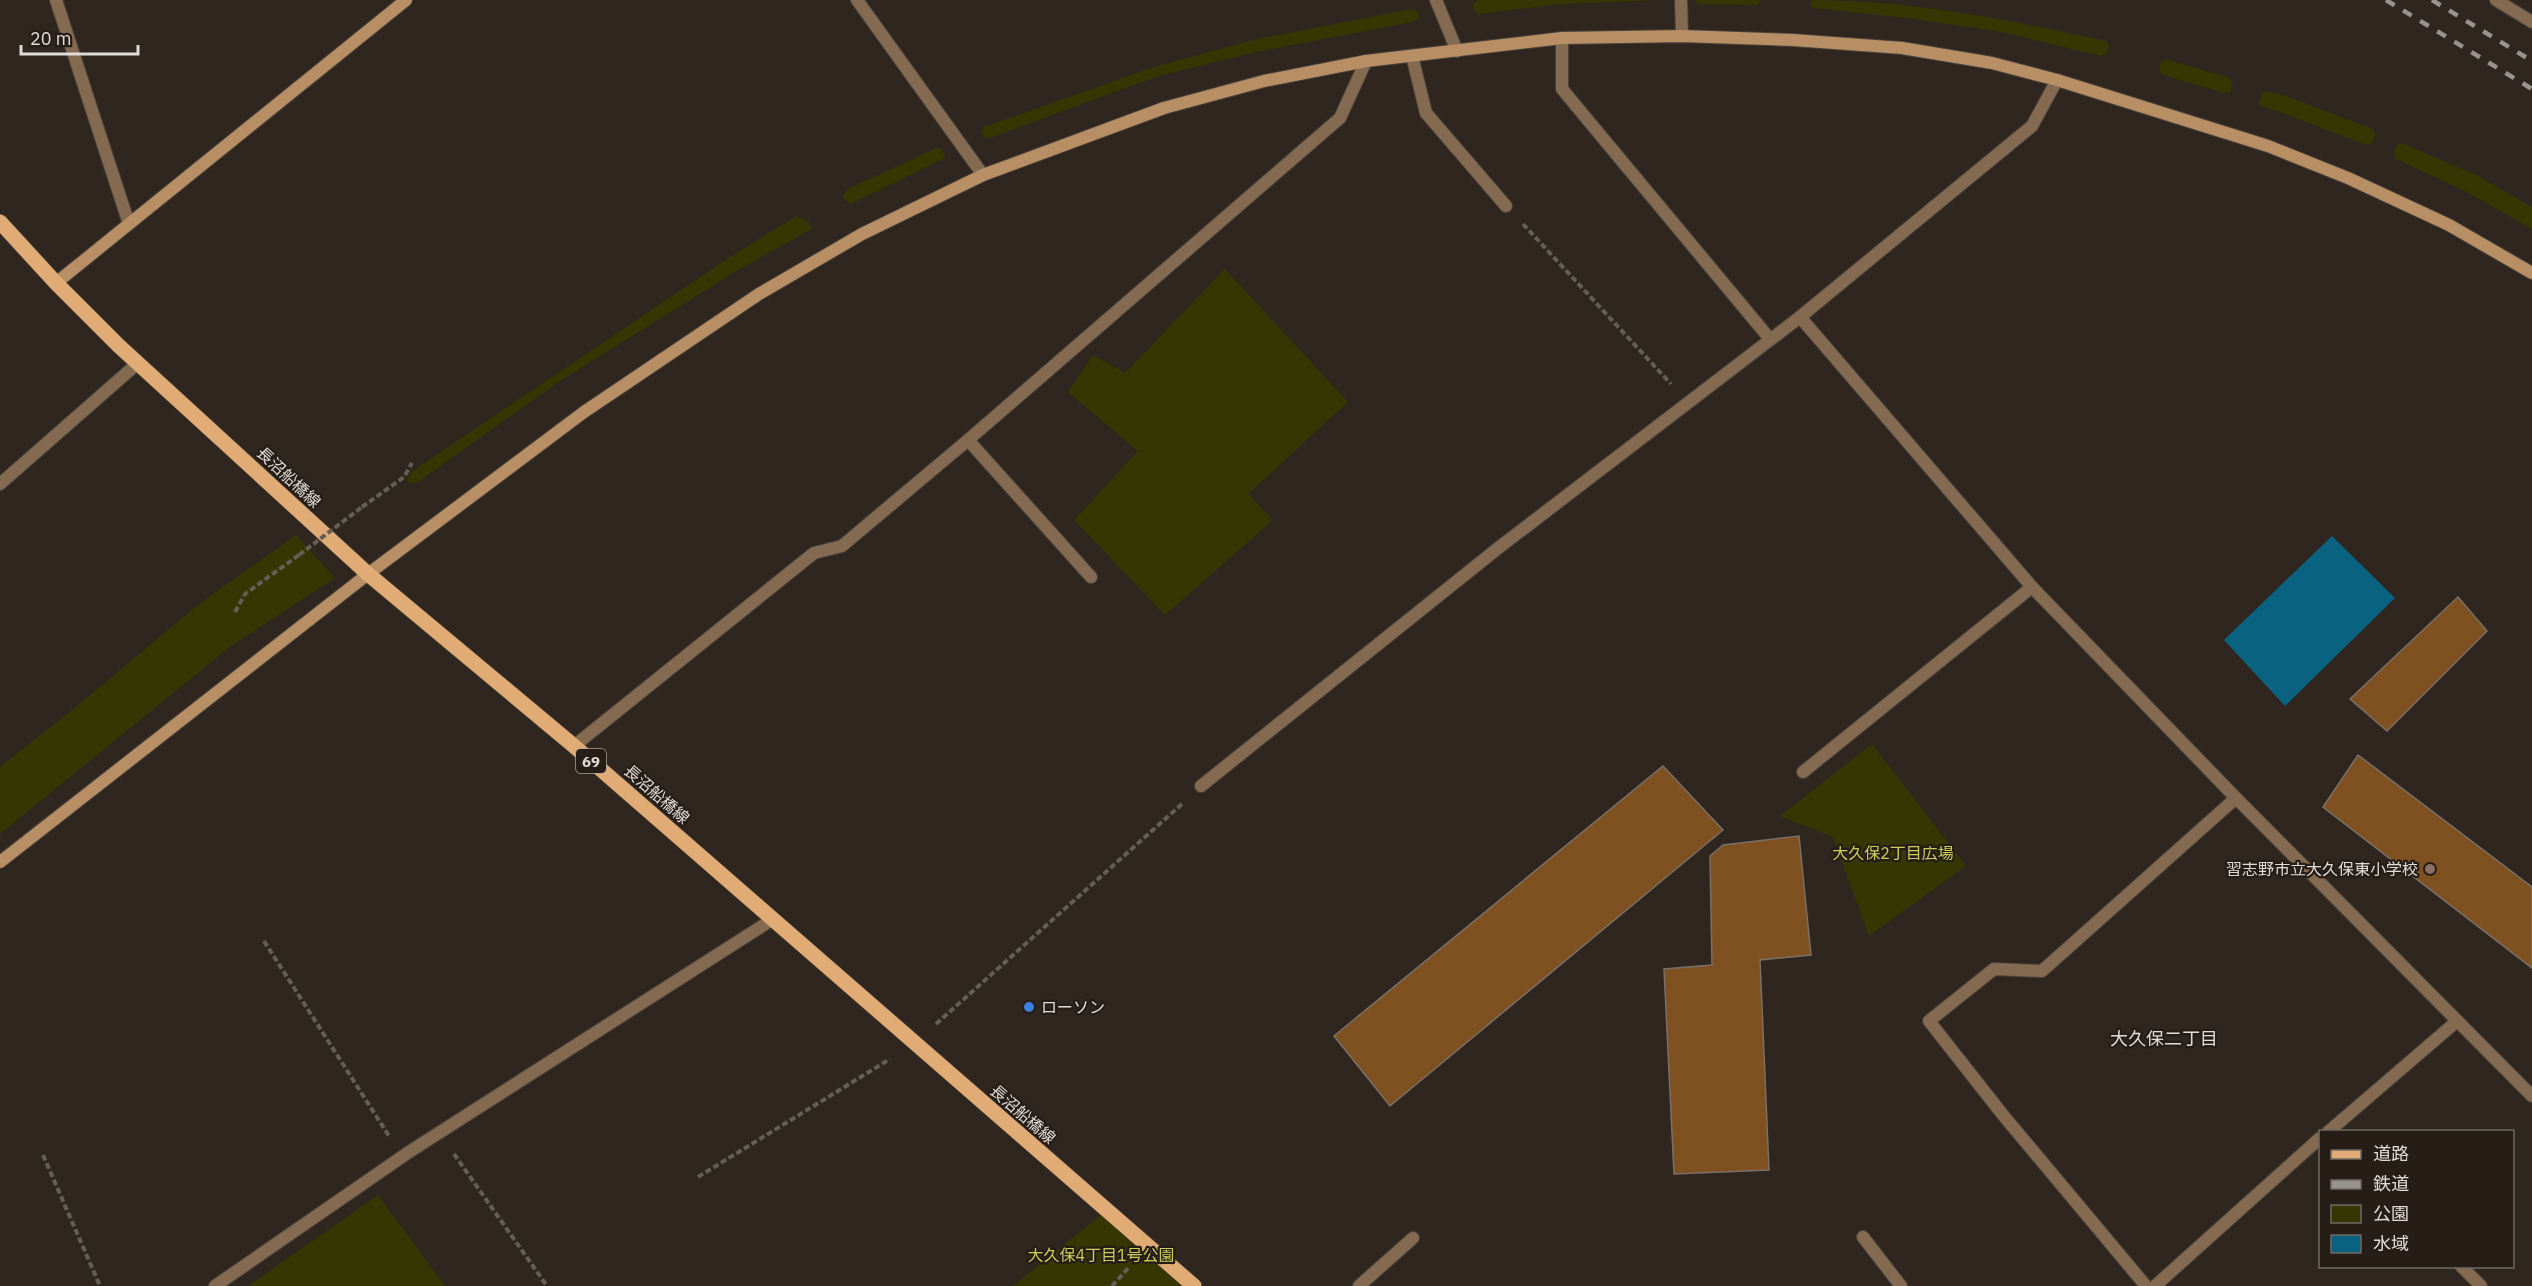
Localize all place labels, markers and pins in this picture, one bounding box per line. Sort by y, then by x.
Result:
place label: 習志野市立大久保東小学校 [2226,859,2418,879]
marker: 習志野市立大久保東小学校 [2423,862,2437,876]
place label: ローソン [1041,997,1105,1017]
marker: ローソン [1022,1000,1036,1014]

